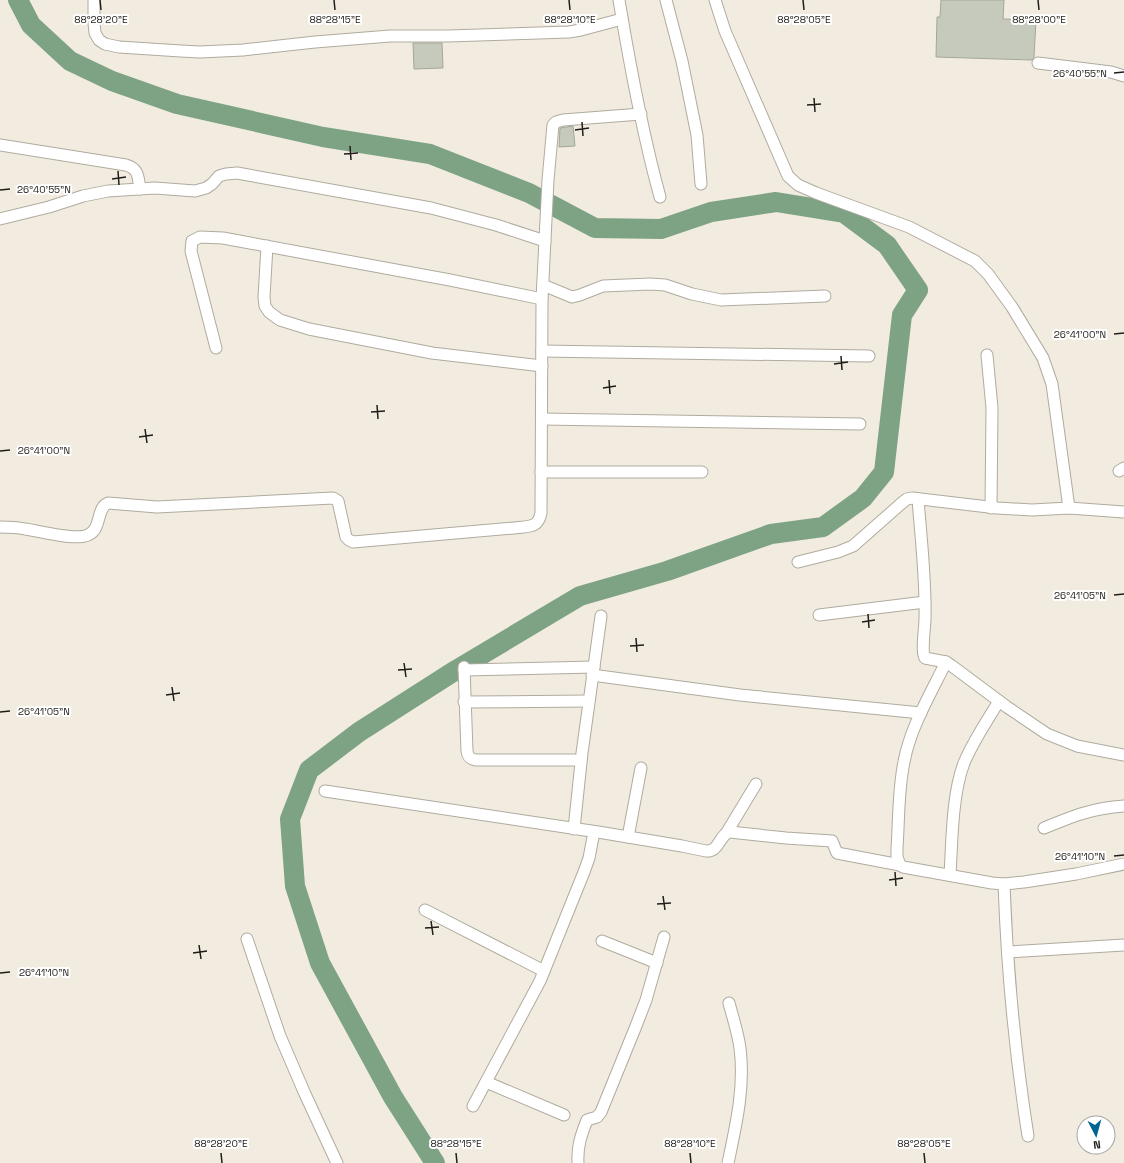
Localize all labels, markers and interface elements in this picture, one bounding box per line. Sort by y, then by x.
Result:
text: 88°28'20"E [74,13,128,26]
text: 88°28'15"E [309,13,361,26]
text: 88°28'10"E [544,13,596,26]
text: 88°28'05"E [777,13,831,26]
text: 88°28'00"E [1012,13,1066,26]
text: 26°40'55"N [1053,67,1107,80]
text: 26°40'55"N [17,183,71,196]
text: 26°41'00"N [1054,328,1106,341]
text: 26°41'00"N [18,444,70,457]
text: 26°41'05"N [1054,589,1106,602]
text: 26°41'05"N [18,705,70,718]
text: 26°41'10"N [1055,850,1105,863]
text: 26°41'10"N [19,966,69,979]
north arrow [1076,1115,1116,1155]
text: 88°28'20"E [194,1137,248,1150]
text: 88°28'15"E [430,1137,482,1150]
text: 88°28'10"E [664,1137,716,1150]
text: 88°28'05"E [897,1137,951,1150]
text: N [1093,1138,1101,1152]

